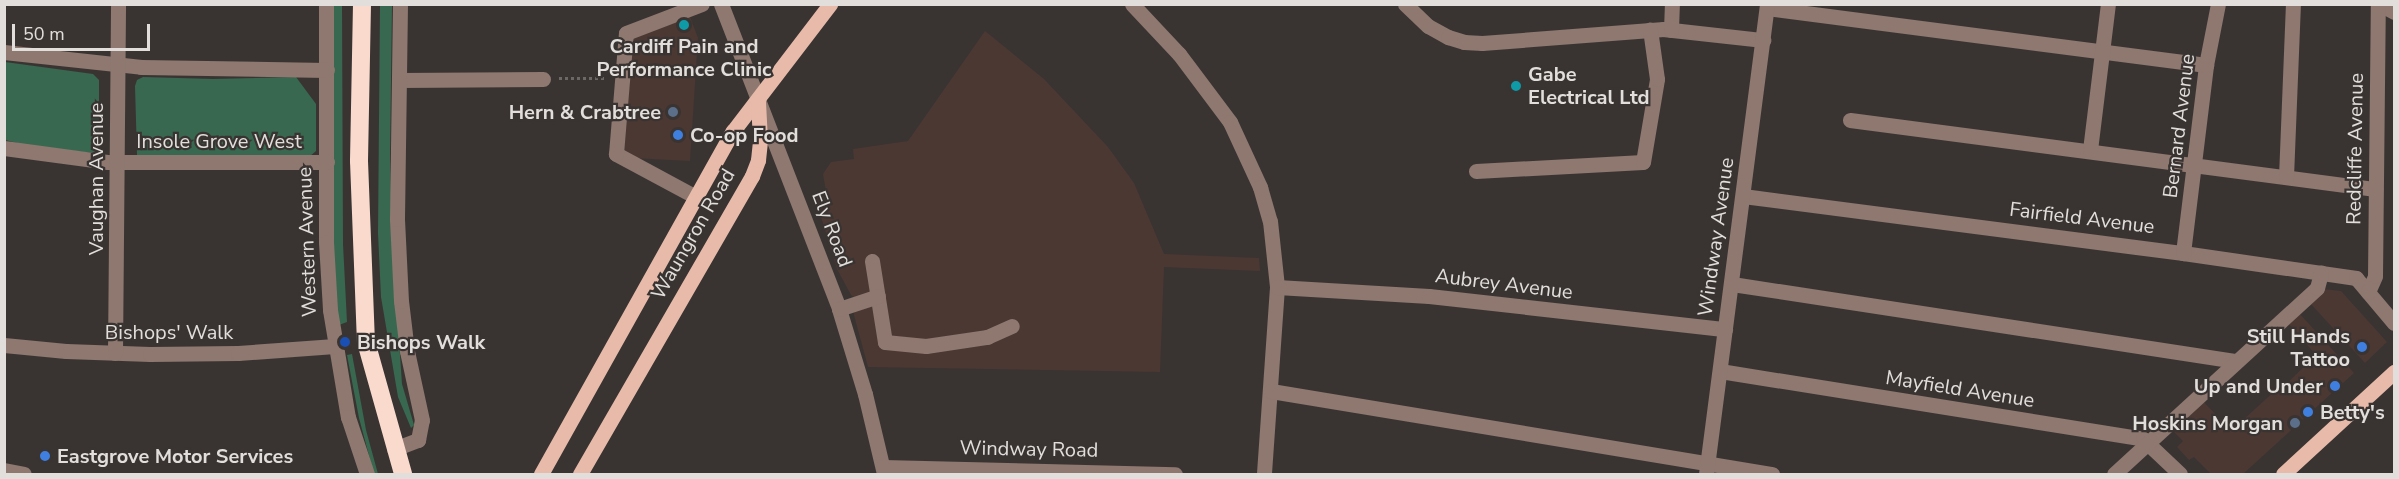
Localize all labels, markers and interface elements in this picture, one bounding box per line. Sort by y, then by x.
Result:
scale bar [15,12,153,50]
marker: Cardiff Pain and Performance Clinic [677,18,691,32]
text: 50 m [23,22,65,46]
place label: Cardiff Pain and Performance Clinic [596,35,772,82]
street label: Bernard Avenue [2158,52,2200,200]
place label: Gabe Electrical Ltd [1528,62,1649,109]
street label: Redcliffe Avenue [2342,73,2368,225]
marker: Gabe Electrical Ltd [1509,79,1523,93]
place label: Hern & Crabtree [509,100,661,124]
street label: Vaughan Avenue [84,103,108,255]
marker: Hern & Crabtree [666,105,680,119]
place label: Co-op Food [690,123,799,147]
marker: Co-op Food [671,128,685,142]
street label: Insole Grove West [136,129,302,153]
street label: Windway Avenue [1693,156,1739,318]
street label: Waungron Road [646,164,740,304]
street label: Western Avenue [292,166,322,318]
street label: Ely Road [807,188,857,270]
street label: Fairfield Avenue [2008,197,2156,239]
street label: Aubrey Avenue [1434,264,1574,304]
street label: Bishops' Walk [105,320,233,344]
place label: Still Hands Tattoo [2247,324,2350,371]
place label: Bishops Walk [357,330,485,354]
marker: Bishops Walk [338,335,352,349]
marker: Still Hands Tattoo [2355,340,2369,354]
street label: Mayfield Avenue [1884,365,2036,413]
place label: Up and Under [2194,374,2323,398]
marker: Up and Under [2328,379,2342,393]
place label: Betty's [2320,400,2385,424]
marker: Betty's [2301,405,2315,419]
place label: Hoskins Morgan [2132,411,2283,435]
marker: Hoskins Morgan [2288,416,2302,430]
street label: Windway Road [959,436,1099,462]
place label: Eastgrove Motor Services [57,444,293,468]
marker: Eastgrove Motor Services [38,449,52,463]

